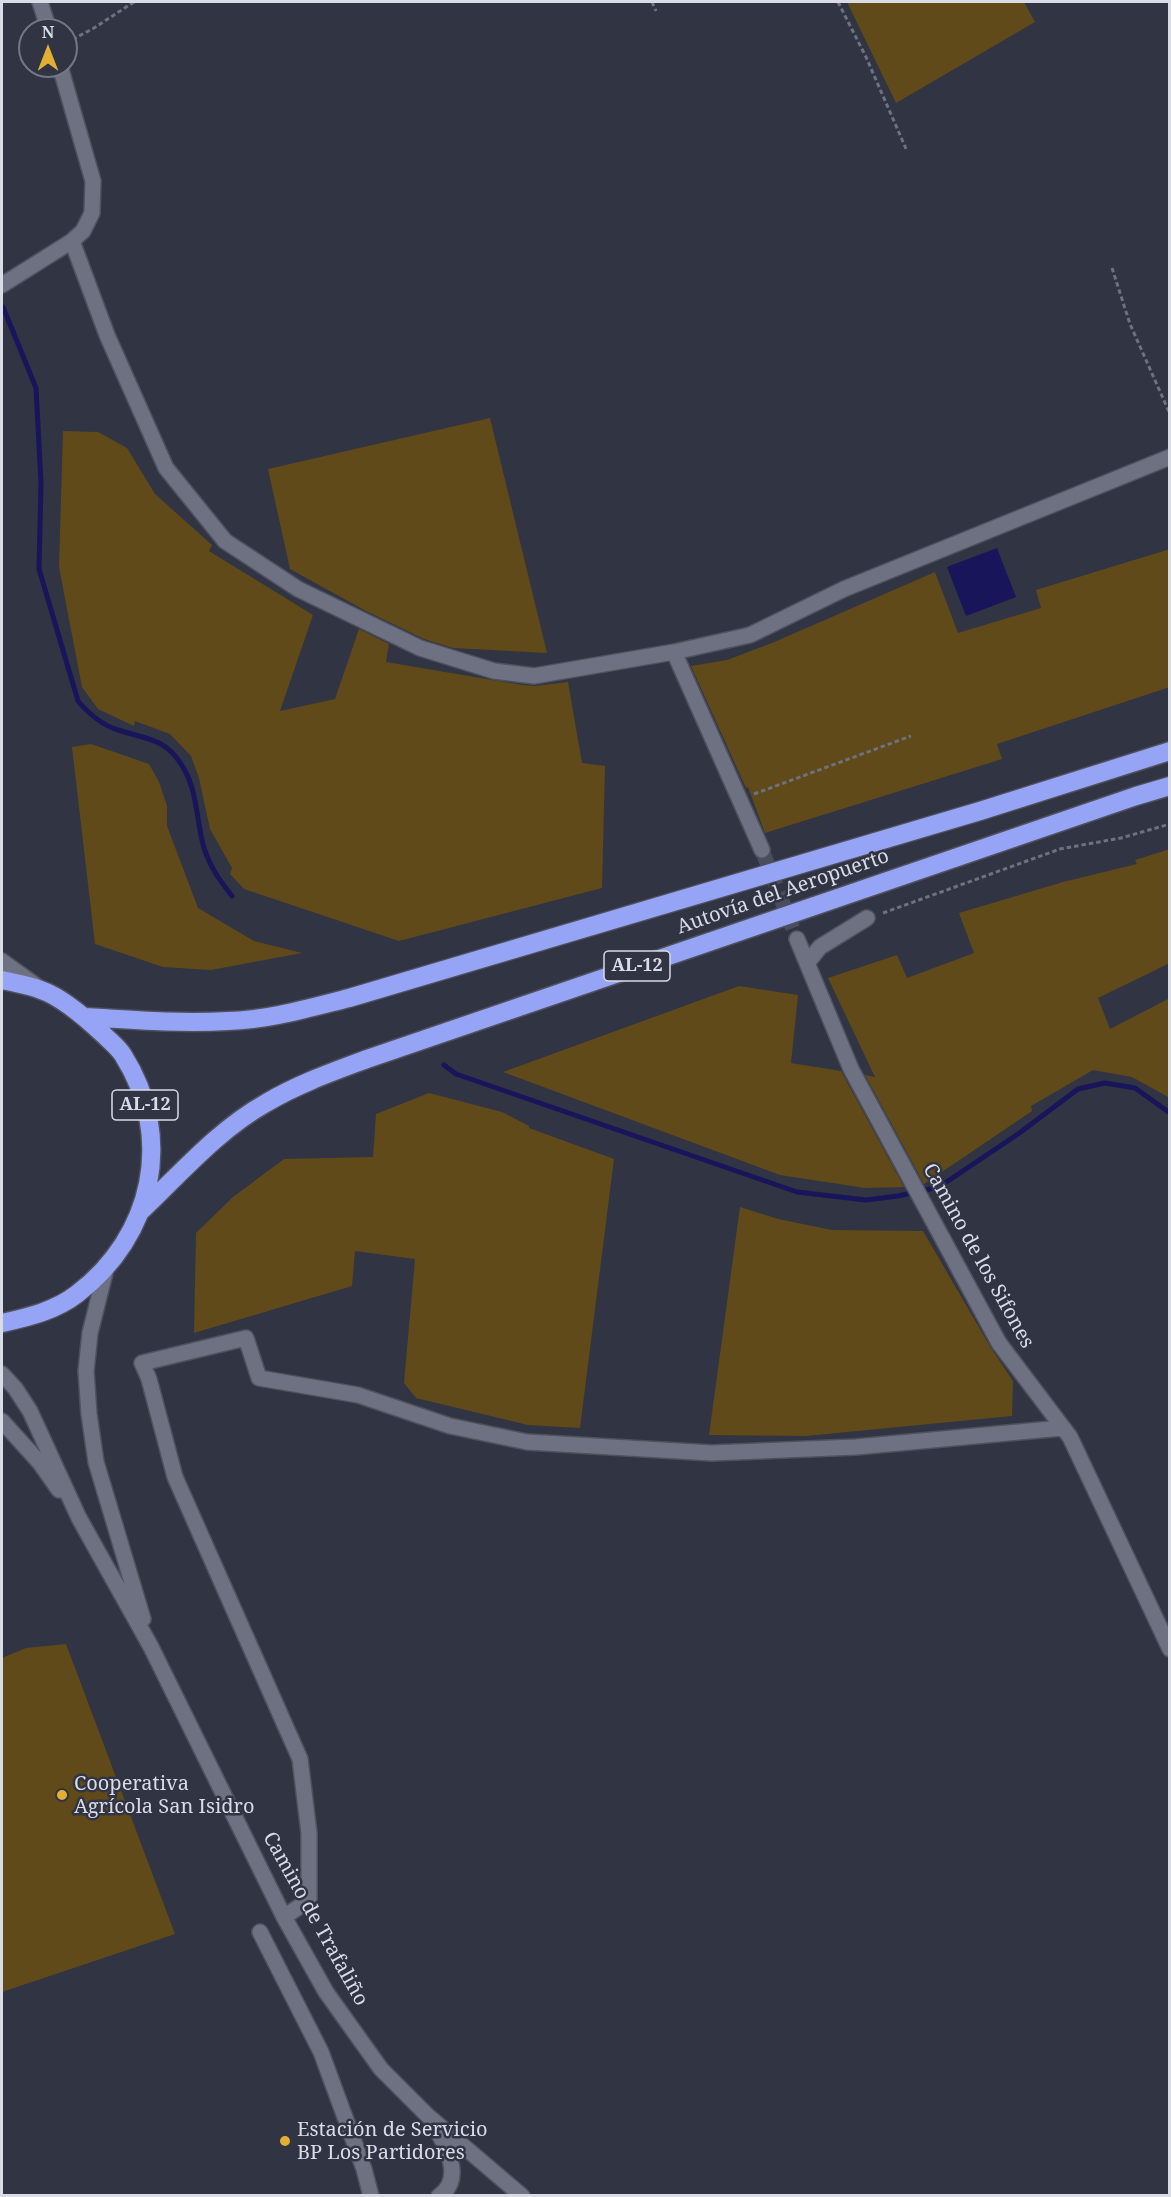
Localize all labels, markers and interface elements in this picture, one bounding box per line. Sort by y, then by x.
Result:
north arrow [18,18,78,78]
text: N [42,21,54,43]
street label: Autovía del Aeropuerto [674,844,892,940]
road number: AL-12 [604,951,670,981]
road number: AL-12 [112,1090,178,1120]
street label: Camino de los Sifones [917,1159,1039,1353]
place label: Cooperativa Agrícola San Isidro [74,1772,255,1819]
marker: Cooperativa Agrícola San Isidro [55,1788,69,1802]
street label: Camino de Trafaliño [257,1828,373,2010]
place label: Estación de Servicio BP Los Partidores [297,2118,488,2165]
marker: Estación de Servicio BP Los Partidores [278,2134,292,2148]

